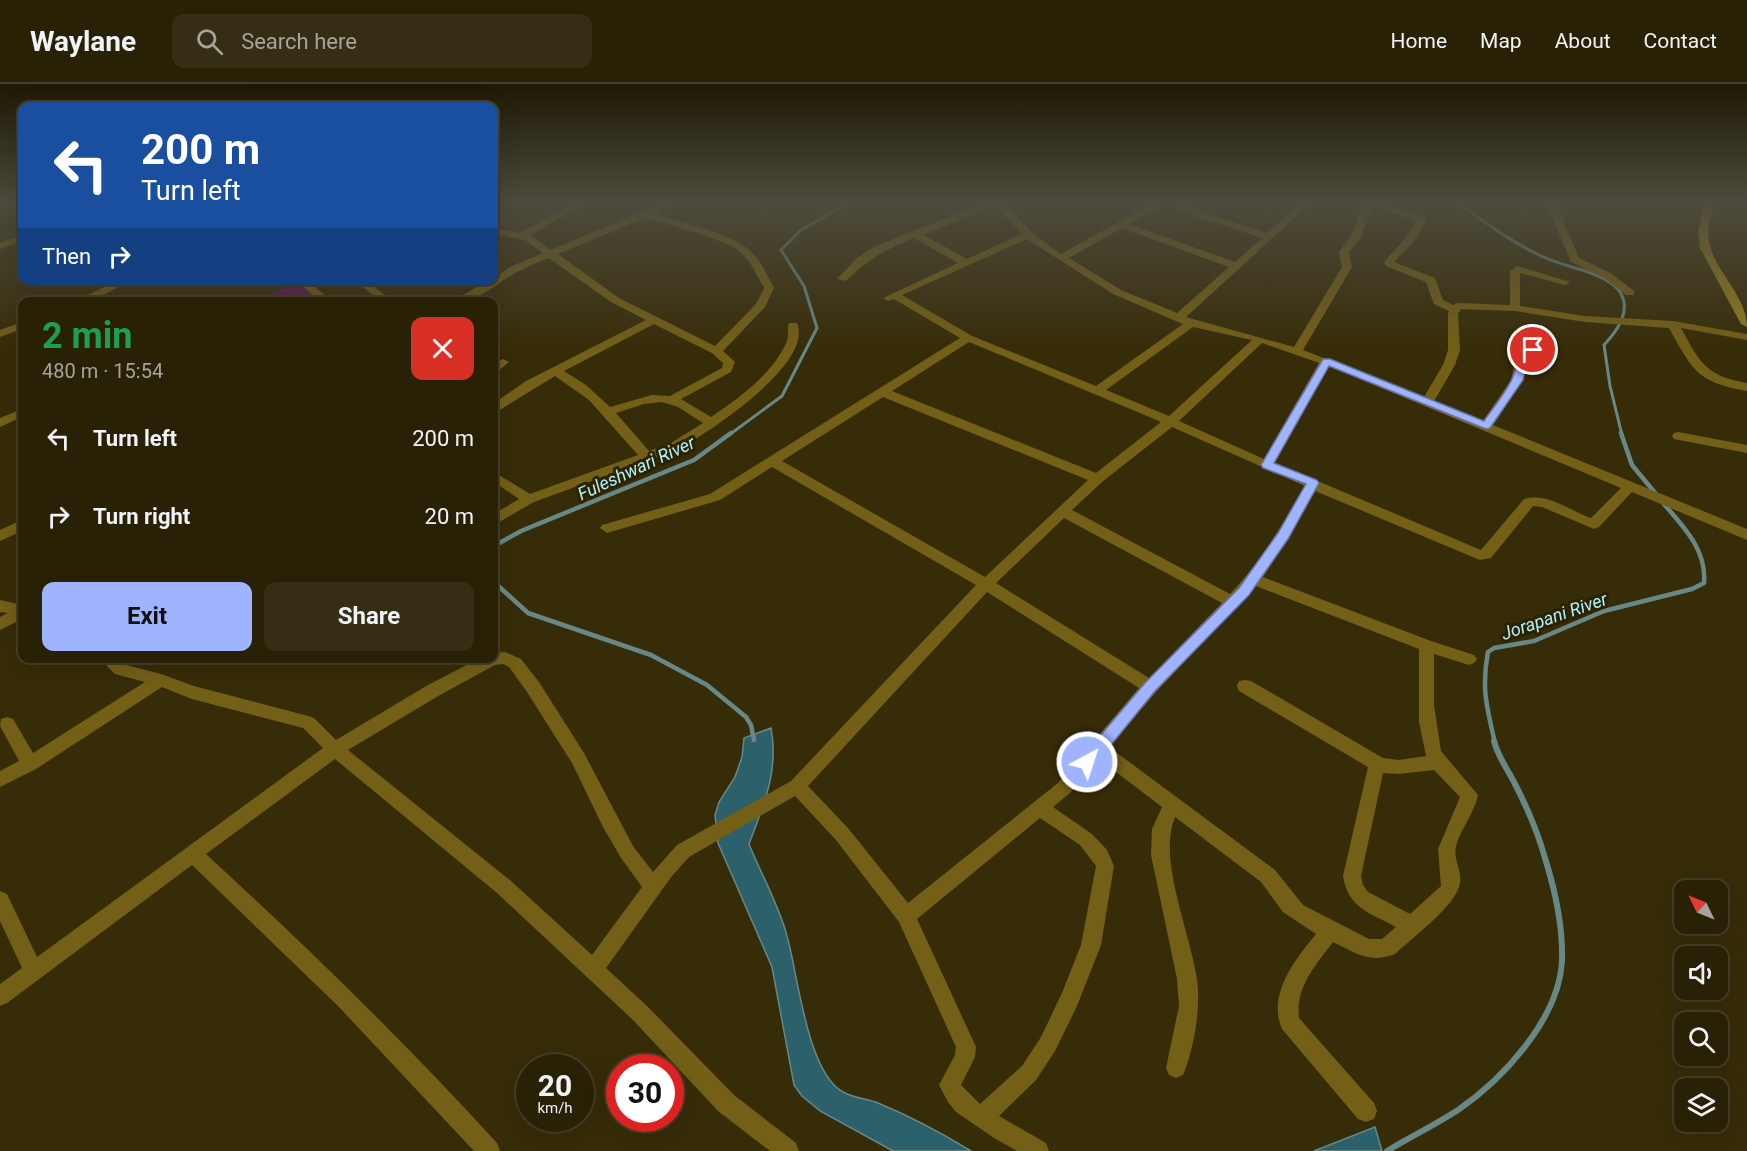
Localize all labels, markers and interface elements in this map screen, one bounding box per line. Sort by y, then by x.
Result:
search box [172,14,592,68]
text: Waylane [30,25,136,58]
icon: search [193,25,226,58]
text: Search here [241,29,357,54]
text: Home [1391,29,1447,53]
text: Map [1480,29,1522,53]
text: About [1555,29,1611,53]
text: Contact [1644,29,1717,53]
text: 200 m [141,125,260,174]
icon: left [42,126,120,204]
text: Turn left [141,175,241,207]
icon: right [103,240,136,273]
text: Then [42,244,91,269]
text: 2 min [42,315,133,357]
button: close [411,317,474,380]
pin [1507,324,1558,375]
icon: arrive [1516,333,1549,366]
text: 480 m · 15:54 [42,359,163,383]
icon: left [42,422,75,455]
text: Turn left [93,426,177,451]
text: 200 m [412,426,474,451]
water label: Fuleshwari River [574,431,699,504]
icon: right [42,500,75,533]
text: Turn right [93,504,190,529]
text: 20 m [425,504,474,529]
button: Exit [42,582,252,651]
button: Share [264,582,474,651]
water label: Jorapani River [1498,588,1611,644]
position arrow [1055,730,1119,794]
north arrow [1674,880,1728,934]
map controls [1674,880,1728,1132]
button: sound [1674,946,1728,1000]
button: search [1674,1012,1728,1066]
speed limit sign: 30 [606,1054,684,1132]
text: 20 [538,1068,572,1103]
button: layers [1674,1078,1728,1132]
text: km/h [537,1099,573,1117]

